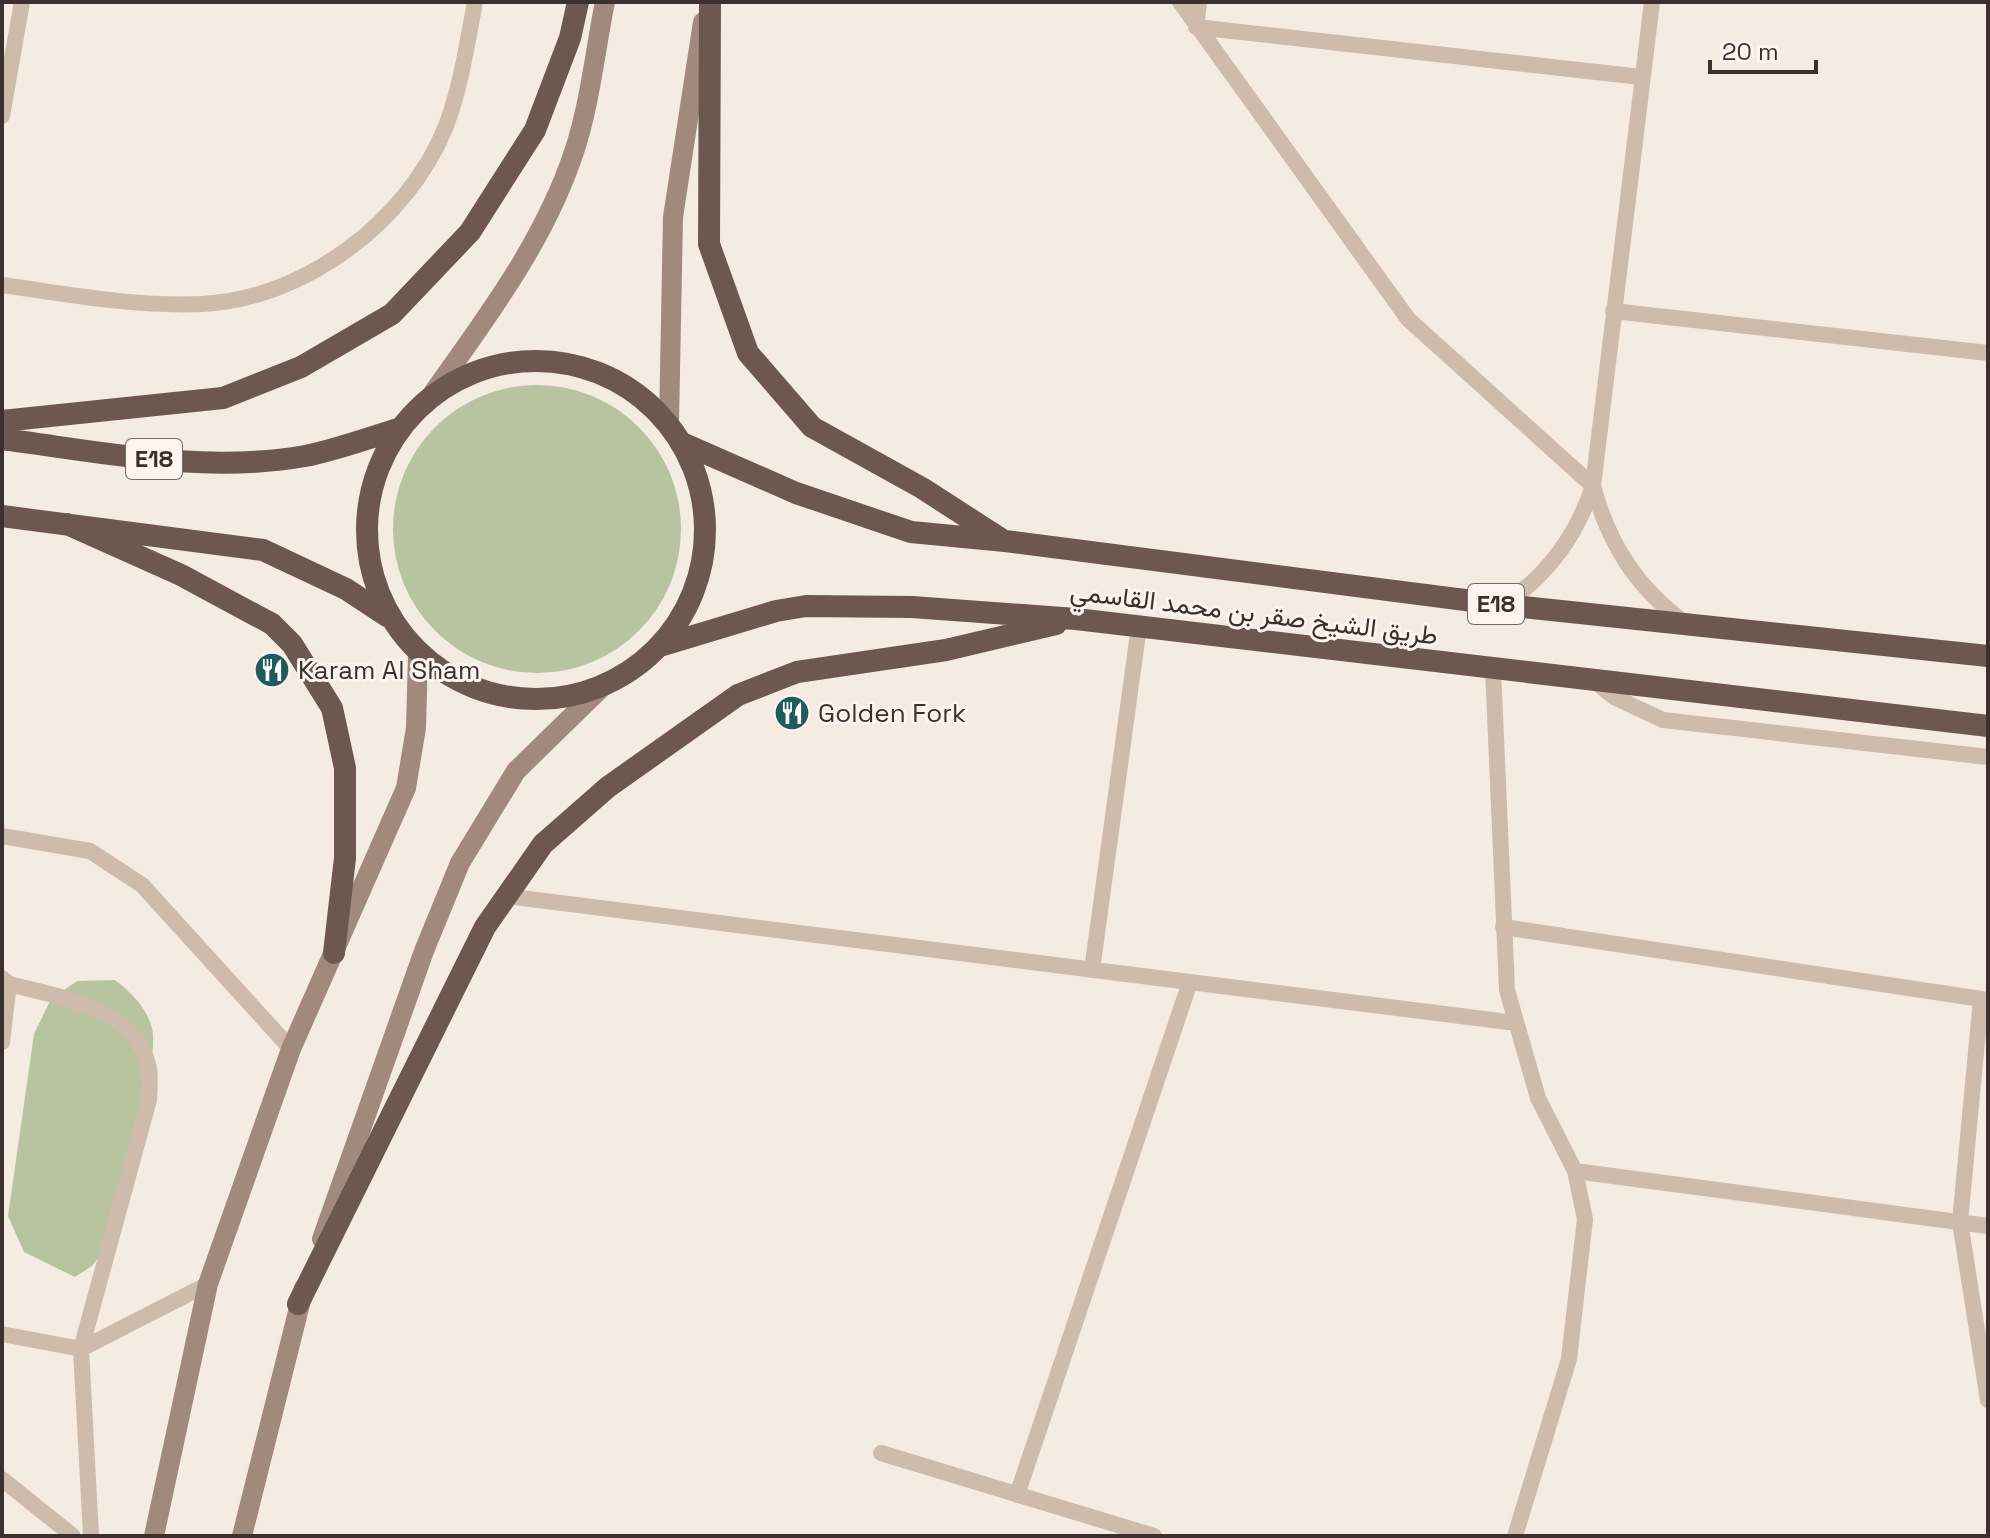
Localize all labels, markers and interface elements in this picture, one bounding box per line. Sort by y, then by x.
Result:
scale bar [1710,24,1816,74]
text: 20 m [1722,36,1779,67]
road number: E18 [126,439,182,479]
street label: طريق الشيخ صقر بن محمد القاسمي [1068,574,1440,656]
road number: E18 [1468,584,1524,624]
restaurant icon: Karam Al Sham [253,651,291,689]
place label: Karam Al Sham [298,653,480,687]
restaurant icon: Golden Fork [773,694,811,732]
place label: Golden Fork [818,696,966,730]

